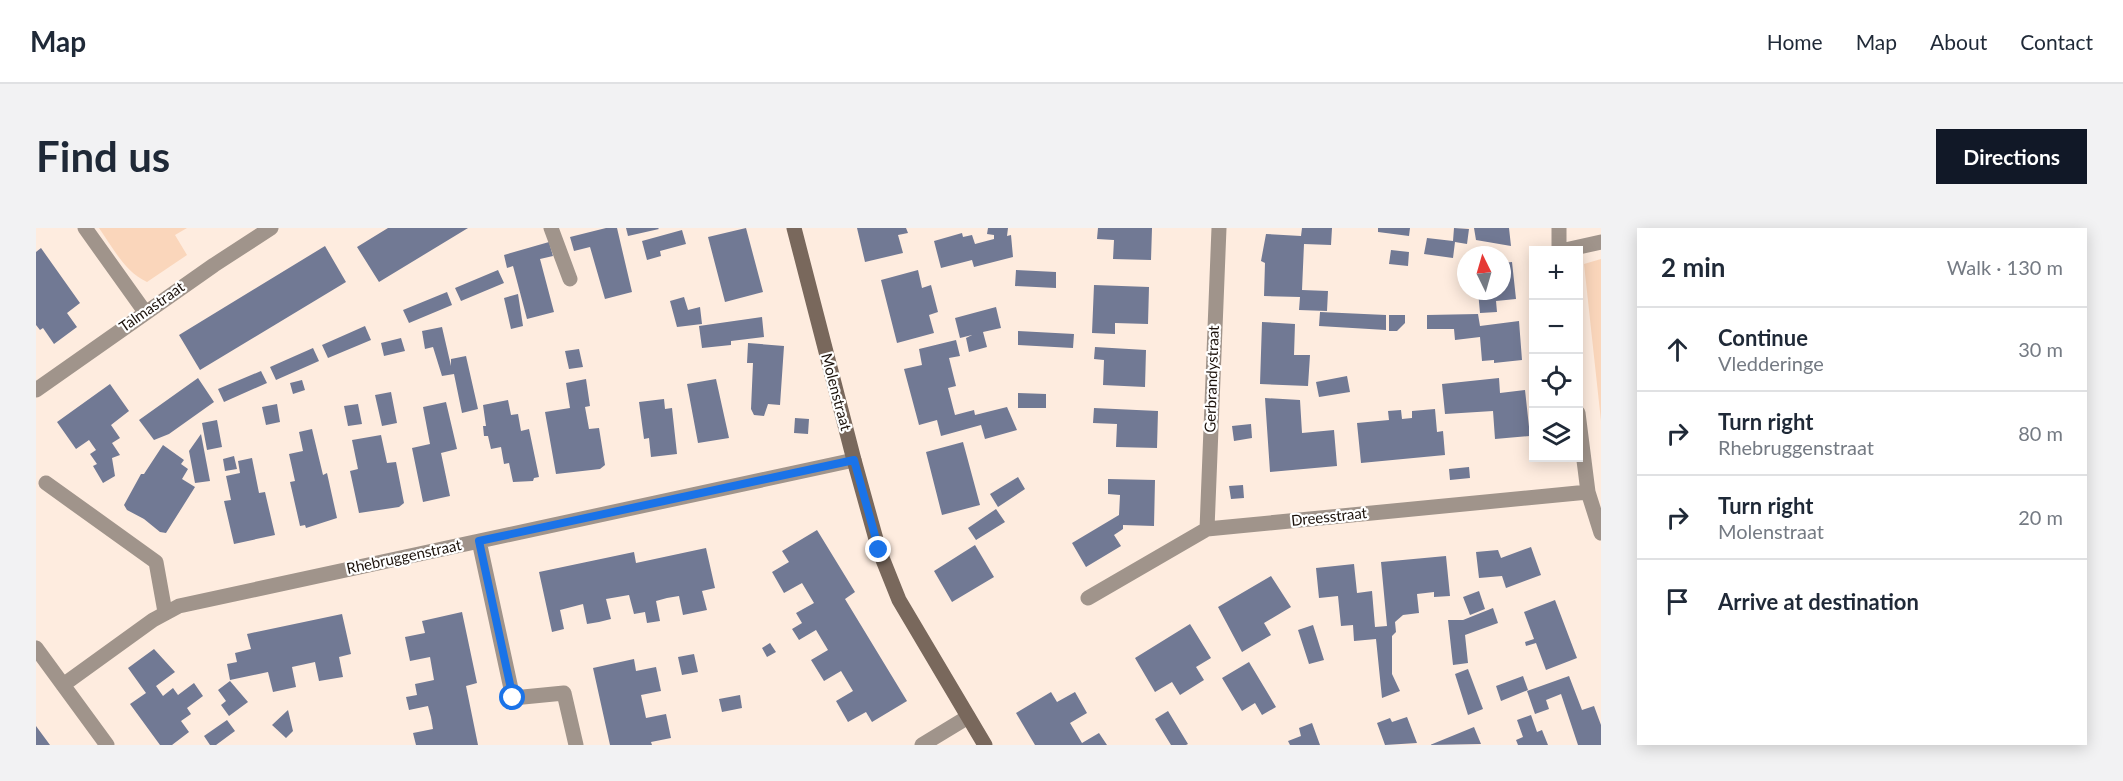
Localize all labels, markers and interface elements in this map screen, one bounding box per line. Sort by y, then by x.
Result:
text: Map [30,24,86,58]
text: Home [1767,29,1823,54]
text: Map [1856,29,1897,54]
text: About [1930,29,1987,54]
text: Contact [2020,29,2093,54]
button: Directions [1936,129,2087,184]
text: Find us [36,131,170,181]
north arrow [1457,246,1511,300]
map controls [1529,246,1583,462]
button: + [1529,246,1583,300]
text: 2 min [1661,251,1725,283]
text: Walk · 130 m [1947,255,2063,279]
street label: Talmastraat [115,277,188,335]
button: − [1529,300,1583,354]
street label: Gerbrandystraat [1200,324,1222,433]
text: Continue [1718,324,1808,351]
icon: ahead [1661,333,1694,366]
text: 30 m [2018,337,2063,361]
street label: Molenstraat [818,351,856,433]
text: Vledderinge [1718,351,1824,375]
button: locate [1529,354,1583,408]
button: layers [1529,408,1583,462]
text: Turn right [1718,408,1813,435]
icon: right [1661,417,1694,450]
text: 80 m [2018,421,2063,445]
text: Rhebruggenstraat [1718,435,1874,459]
text: Turn right [1718,492,1813,519]
icon: right [1661,501,1694,534]
street label: Dreesstraat [1290,503,1368,529]
text: 20 m [2018,505,2063,529]
text: Molenstraat [1718,519,1824,543]
street label: Rhebruggenstraat [345,535,463,577]
route end [865,536,891,562]
icon: arrive [1661,585,1694,618]
text: Arrive at destination [1718,588,1919,615]
route start [499,684,525,710]

